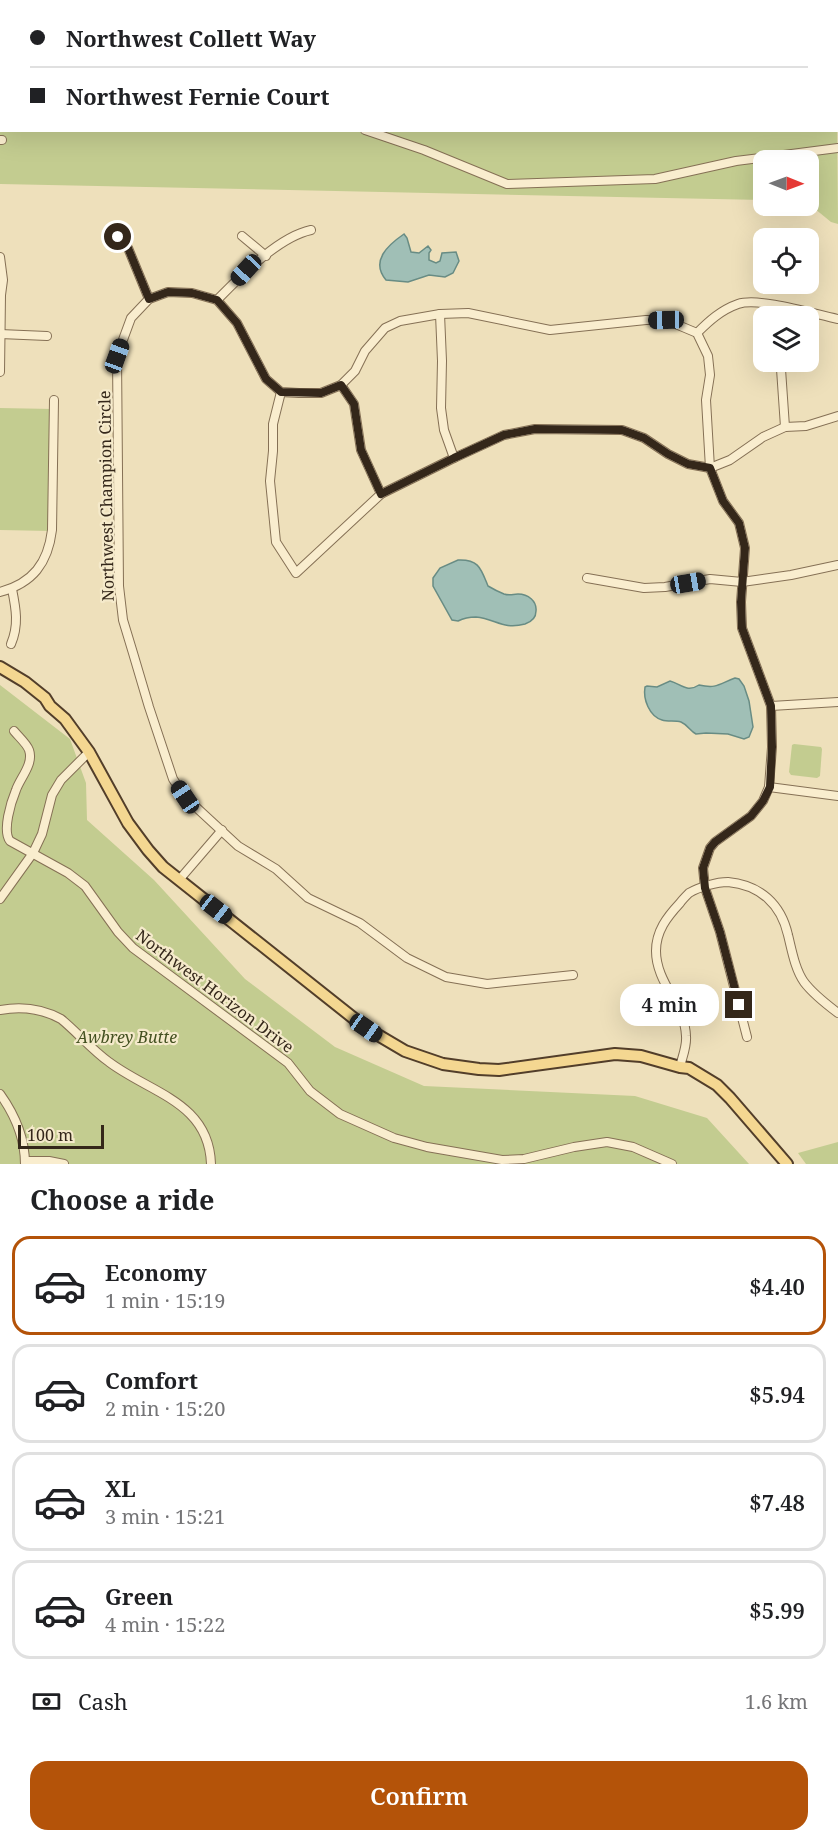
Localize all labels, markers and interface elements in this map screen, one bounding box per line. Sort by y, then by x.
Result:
text: Northwest Collett Way [66,23,316,53]
text: Northwest Fernie Court [66,81,329,111]
north arrow [753,150,819,216]
map controls [753,150,819,372]
route start [104,223,131,250]
button: locate [753,228,819,294]
car [227,251,265,289]
button: layers [753,306,819,372]
car [648,311,684,329]
car [102,336,132,376]
street label: Northwest Champion Circle [93,390,119,602]
car [669,571,707,595]
car [167,777,203,817]
car [196,891,236,927]
street label: Northwest Horizon Drive [131,924,299,1058]
callout: 4 min [619,984,718,1026]
text: 4 min [642,991,697,1018]
route end [725,991,752,1018]
car [346,1010,386,1046]
park label: Awbrey Butte [76,1026,177,1048]
scale bar [18,1122,104,1150]
text: 100 m [27,1124,73,1146]
text: Choose a ride [30,1181,215,1218]
text: Economy [105,1257,207,1287]
icon: car [33,1259,87,1313]
text: $4.40 [749,1271,805,1301]
text: 1 min · 15:19 [105,1287,225,1314]
text: Comfort [105,1365,198,1395]
icon: car [33,1367,87,1421]
text: $5.94 [749,1379,805,1409]
text: 2 min · 15:20 [105,1395,225,1422]
text: XL [105,1473,136,1503]
icon: car [33,1475,87,1529]
text: $7.48 [749,1487,805,1517]
text: 3 min · 15:21 [105,1503,225,1530]
text: Green [105,1581,173,1611]
icon: car [33,1583,87,1637]
text: $5.99 [749,1595,805,1625]
text: 4 min · 15:22 [105,1611,225,1638]
icon: cash [30,1685,63,1718]
text: Cash [78,1686,128,1716]
text: 1.6 km [745,1688,808,1715]
button: Confirm [30,1761,808,1830]

